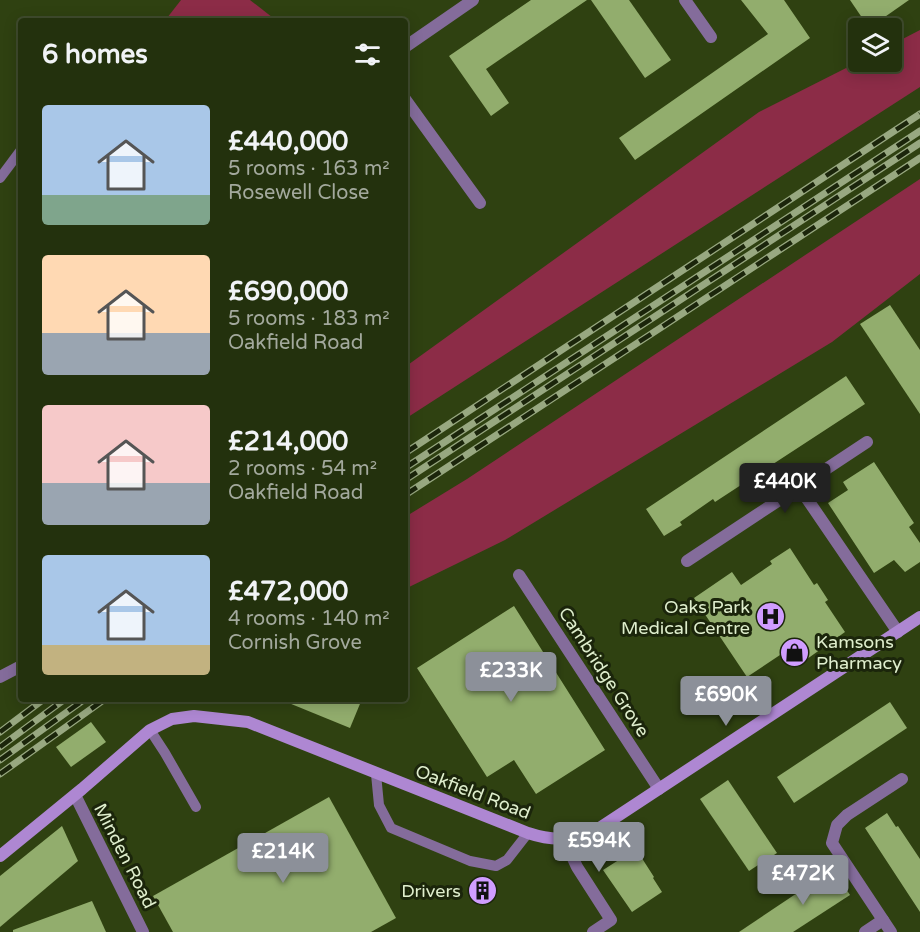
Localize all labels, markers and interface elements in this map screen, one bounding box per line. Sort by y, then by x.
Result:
map controls [848,18,902,72]
button: layers [848,18,902,72]
icon: filters [351,38,384,71]
text: 6 homes [42,39,148,70]
text: £440,000 [228,126,348,157]
icon: home [90,129,162,201]
text: 5 rooms · 163 m² [228,157,390,181]
text: Rosewell Close [228,181,369,205]
text: £690,000 [228,276,348,307]
icon: home [90,279,162,351]
text: 5 rooms · 183 m² [228,307,390,331]
text: Oakfield Road [228,331,363,355]
text: £214,000 [228,426,348,457]
icon: home [90,429,162,501]
text: 2 rooms · 54 m² [228,457,377,481]
pin: £440K [743,463,827,514]
text: £440K [753,470,817,494]
text: Oakfield Road [228,481,363,505]
text: £472,000 [228,576,348,607]
icon: home [90,579,162,651]
place label: Oaks Park Medical Centre [621,596,750,639]
hospital icon: Oaks Park Medical Centre [755,601,787,633]
street label: Cambridge Grove [554,603,654,741]
text: 4 rooms · 140 m² [228,607,390,631]
text: Cornish Grove [228,631,362,655]
place label: Kamsons Pharmacy [816,631,902,674]
shop icon: Kamsons Pharmacy [779,636,811,668]
pin: £233K [469,652,553,703]
text: £233K [479,659,543,683]
pin: £690K [684,676,768,727]
text: £690K [694,683,758,707]
street label: Oakfield Road [412,760,534,824]
street label: Minden Road [89,800,161,912]
pin: £594K [557,822,641,873]
text: £594K [567,829,631,853]
pin: £214K [241,833,325,884]
text: £214K [251,840,315,864]
pin: £472K [761,855,845,906]
text: £472K [771,862,835,886]
building icon: Drivers [466,875,498,907]
place label: Drivers [401,880,461,902]

